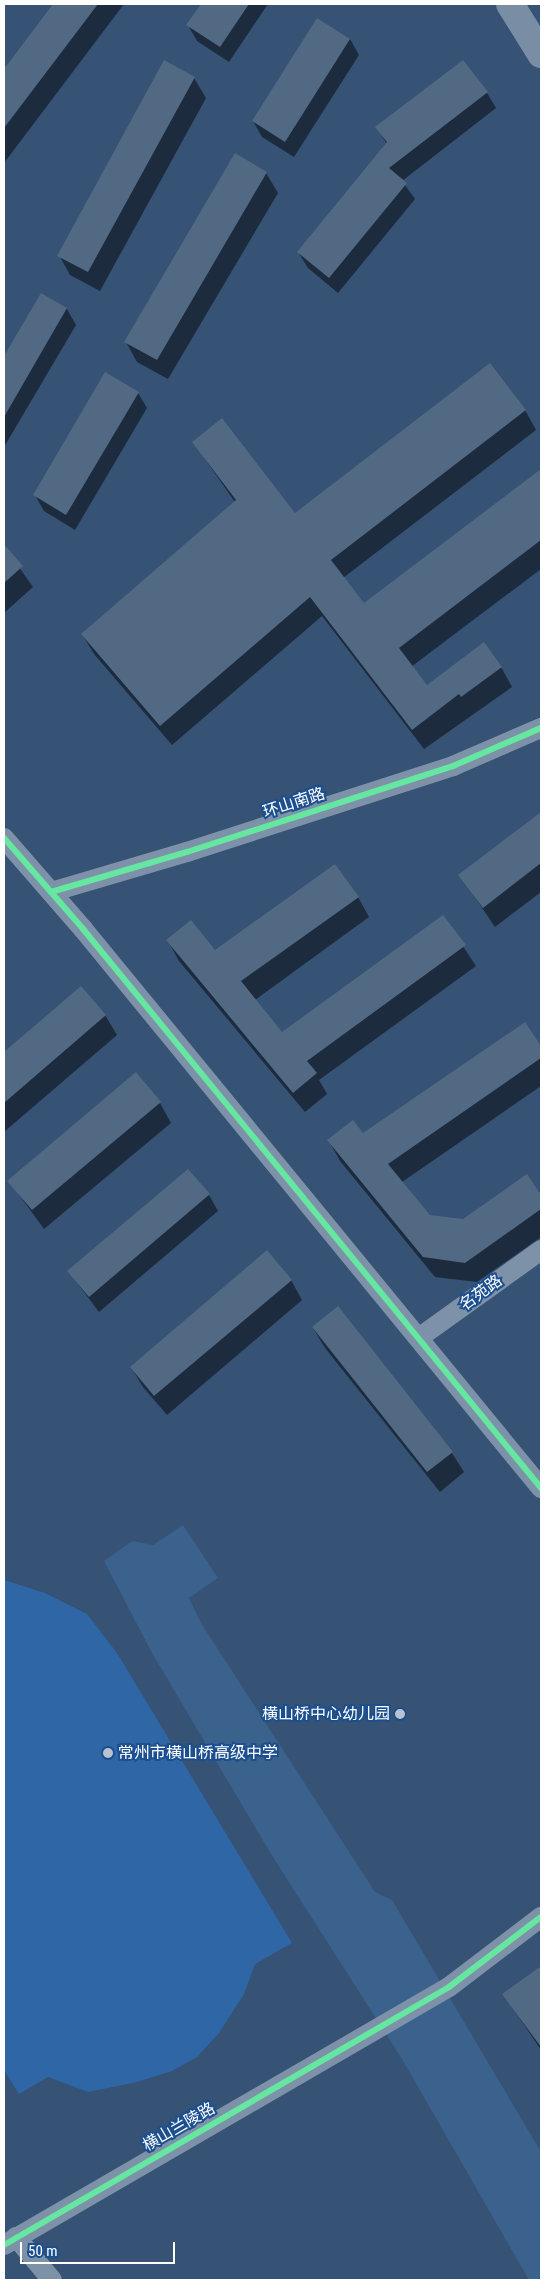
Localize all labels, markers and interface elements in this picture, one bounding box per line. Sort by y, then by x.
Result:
street label: 环山南路 [261,784,327,822]
street label: 名苑路 [456,1271,506,1315]
place label: 横山桥中心幼儿园 [262,1704,390,1724]
marker: 横山桥中心幼儿园 [394,1708,406,1720]
place label: 常州市横山桥高级中学 [118,1743,278,1763]
marker: 常州市横山桥高级中学 [102,1747,114,1759]
street label: 横山兰陵路 [140,2099,218,2155]
scale bar [22,2232,178,2264]
text: 50 m [28,2242,58,2260]

